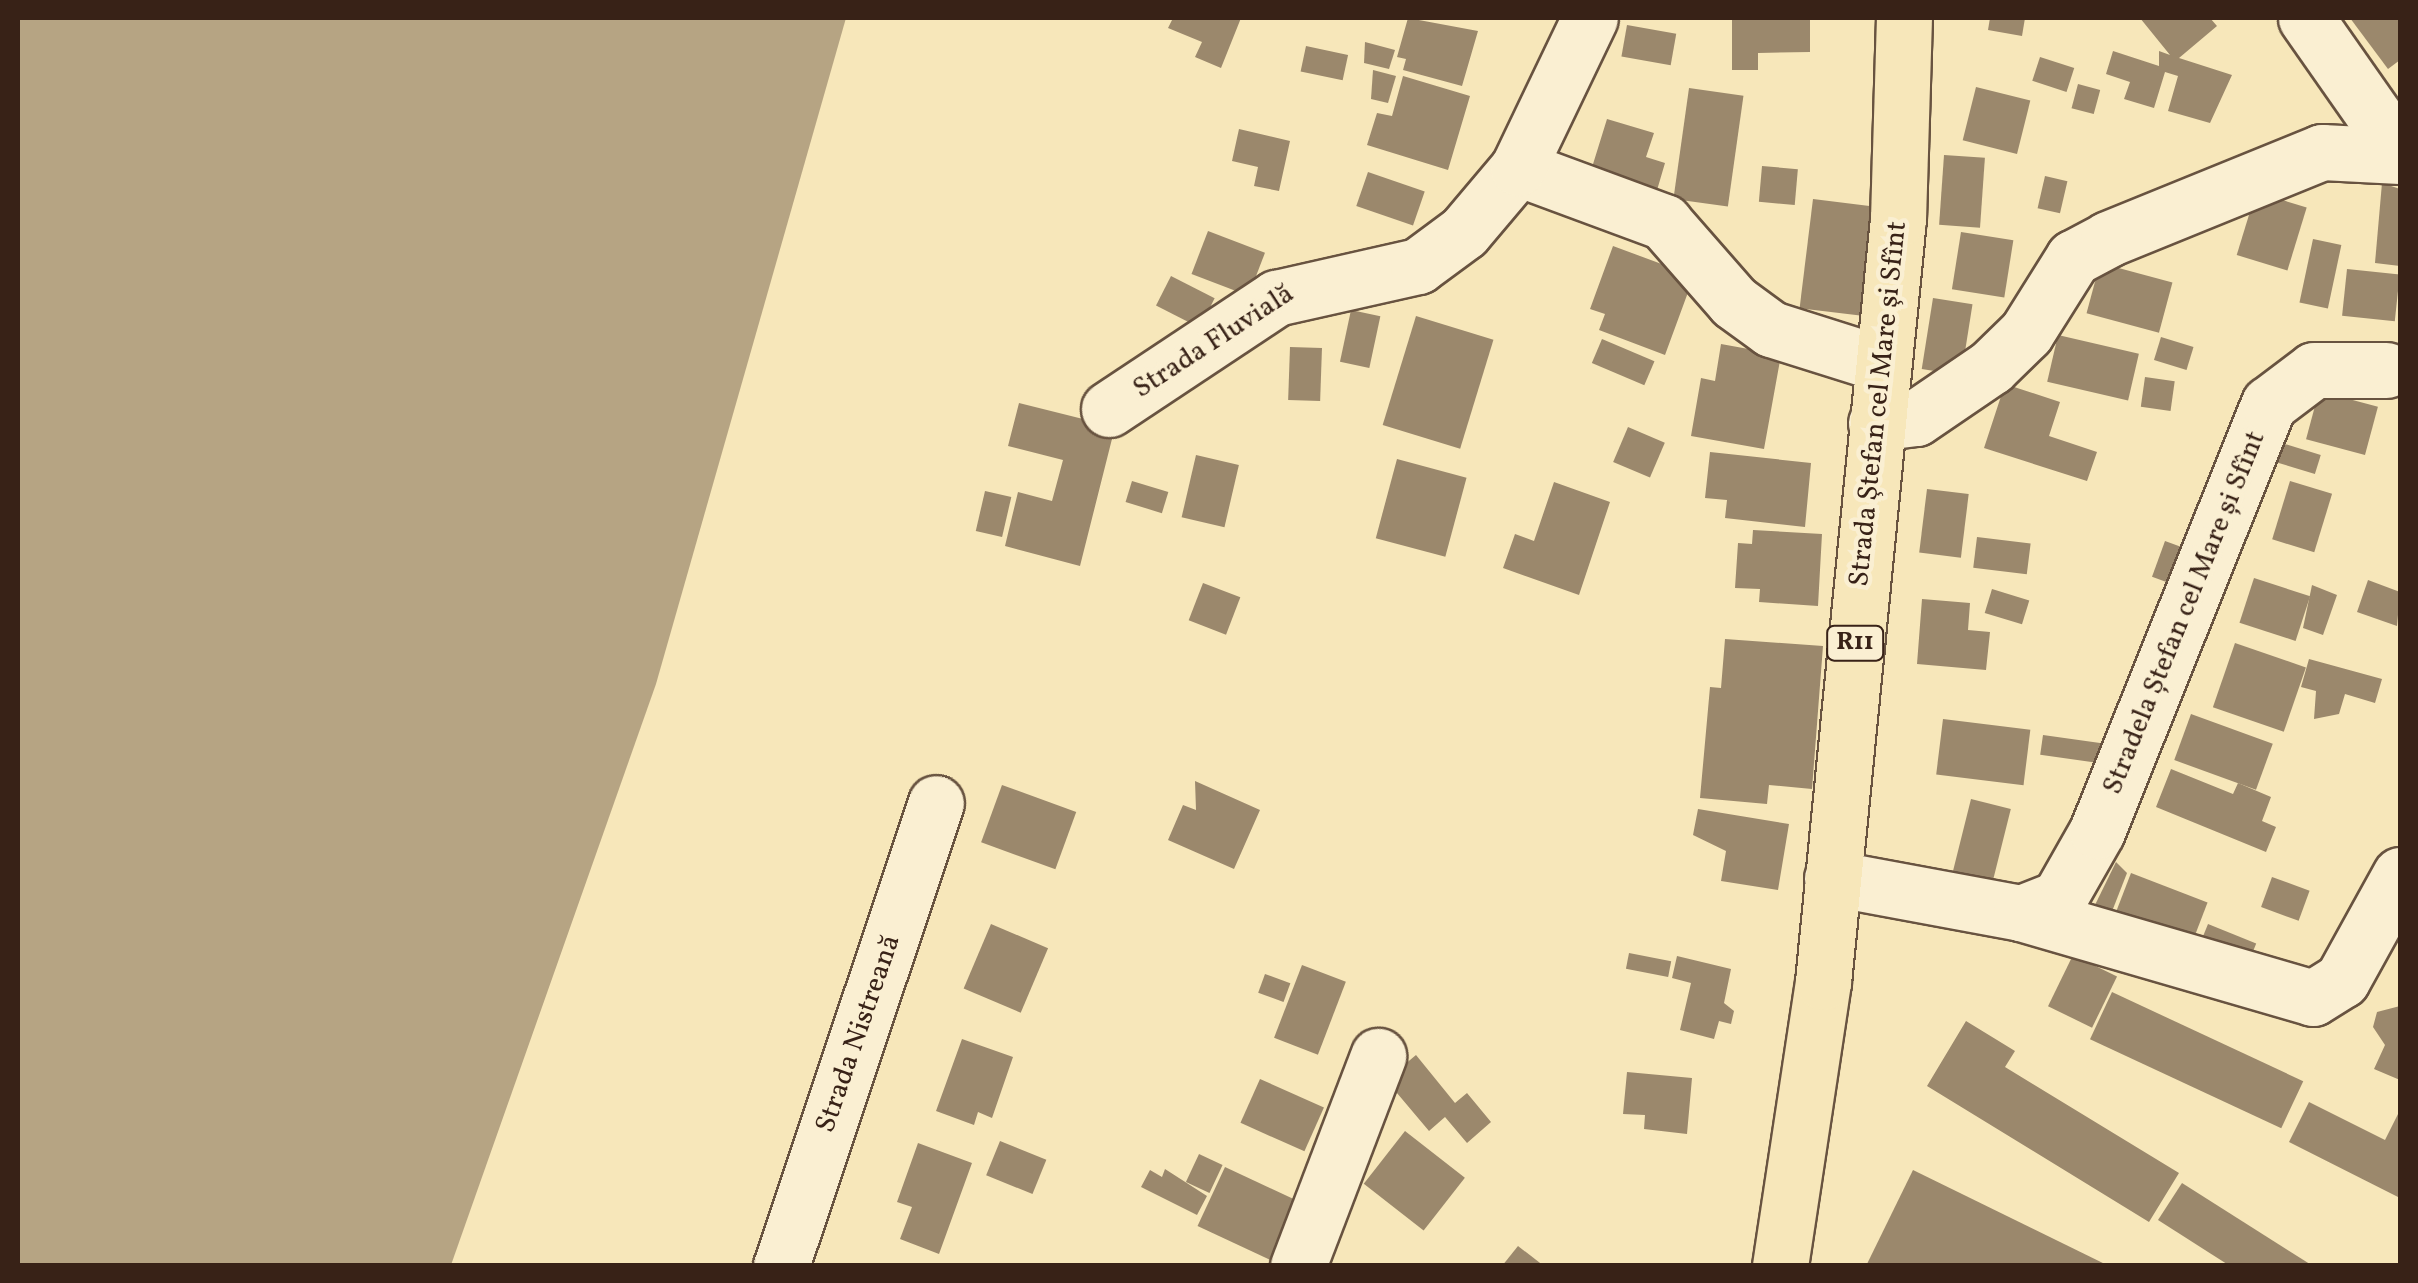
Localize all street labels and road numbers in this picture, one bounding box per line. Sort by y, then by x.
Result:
street label: Strada Ştefan cel Mare şi Sfînt [1843,220,1915,588]
street label: Strada Fluvială [1127,278,1301,406]
street label: Stradela Ștefan cel Mare și Sfînt [2097,426,2273,800]
road number: R11 [1825,623,1885,663]
street label: Strada Nistreană [809,931,909,1137]

